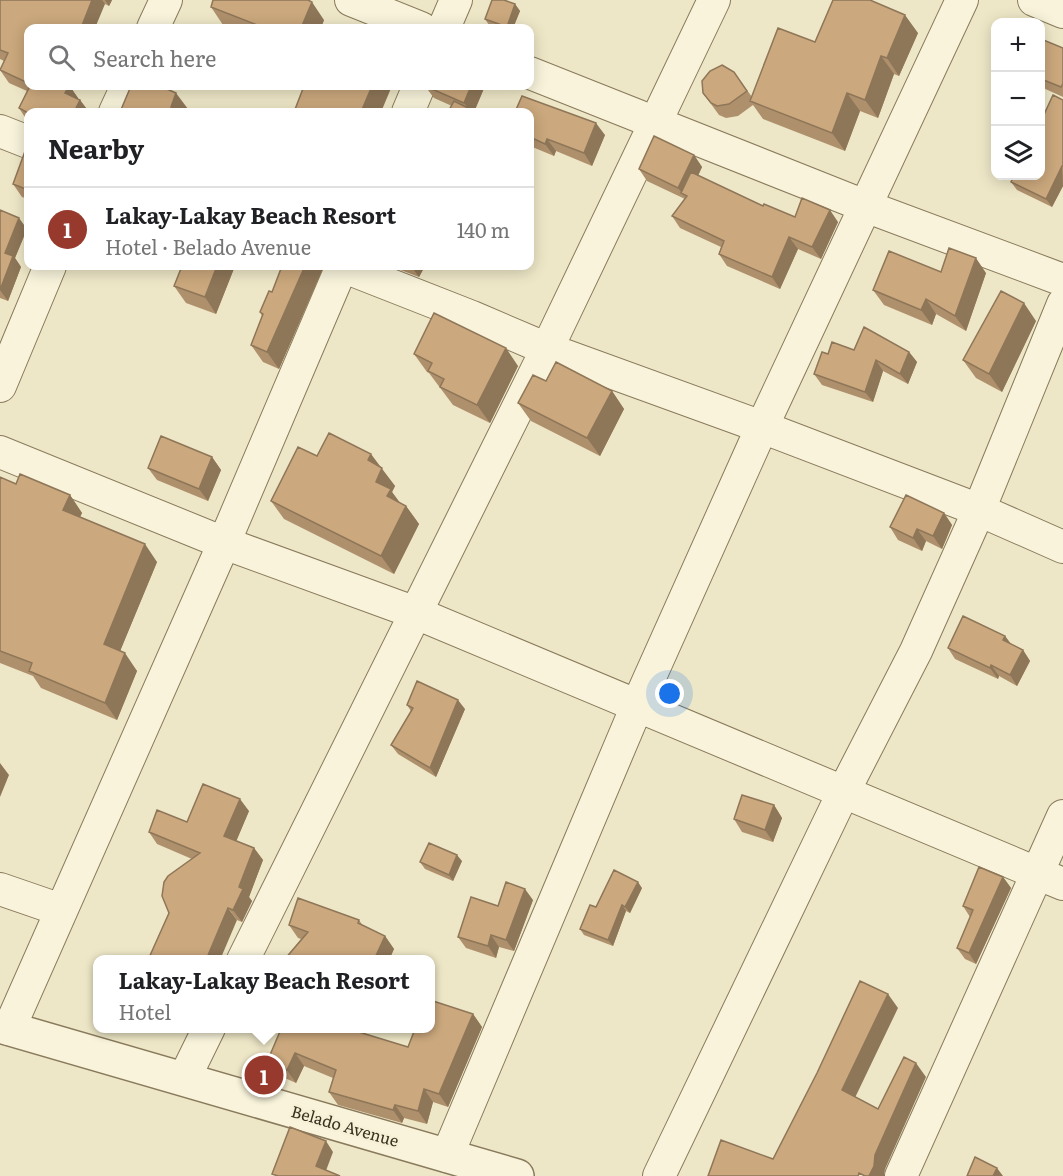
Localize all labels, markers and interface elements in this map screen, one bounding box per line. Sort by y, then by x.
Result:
map controls [991,18,1045,180]
button: + [991,18,1045,72]
search box [24,24,534,90]
icon: search [45,41,78,74]
text: Search here [93,41,216,74]
button: − [991,72,1045,126]
button: layers [991,126,1045,180]
text: Nearby [48,128,144,167]
text: Lakay-Lakay Beach Resort [105,198,396,231]
text: 1 [63,214,72,244]
text: 140 m [457,214,510,244]
text: Hotel · Belado Avenue [105,231,311,261]
your location [655,679,684,708]
popup [93,955,435,1033]
text: Lakay-Lakay Beach Resort [118,963,410,996]
text: Hotel [118,996,171,1026]
pin: 1 [244,1052,284,1098]
street label: Belado Avenue [289,1098,402,1152]

